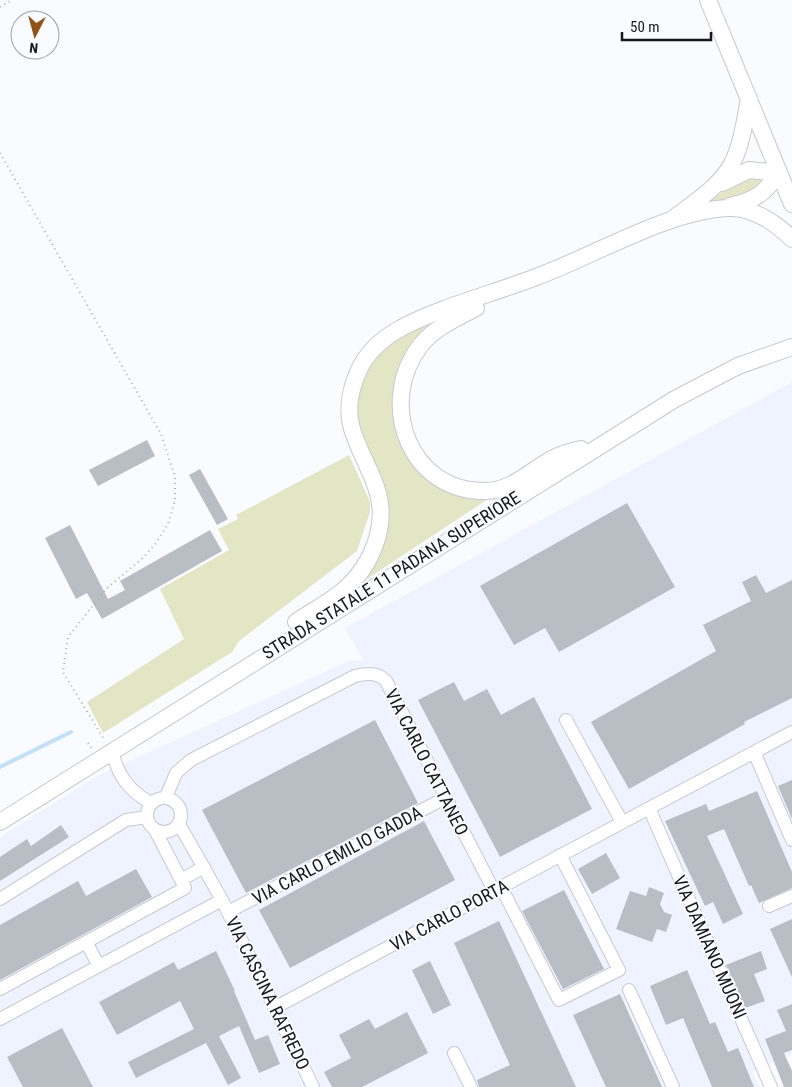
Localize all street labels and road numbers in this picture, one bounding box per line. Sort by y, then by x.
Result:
street label: STRADA STATALE 11 PADANA SUPERIORE [258,487,524,663]
street label: VIA CARLO CATTANEO [381,685,473,839]
street label: VIA CARLO EMILIO GADDA [249,801,426,909]
street label: VIA DAMIANO MUONI [669,872,751,1022]
street label: VIA CARLO PORTA [386,875,512,955]
street label: VIA CASCINA RAFREDO [222,913,314,1073]

